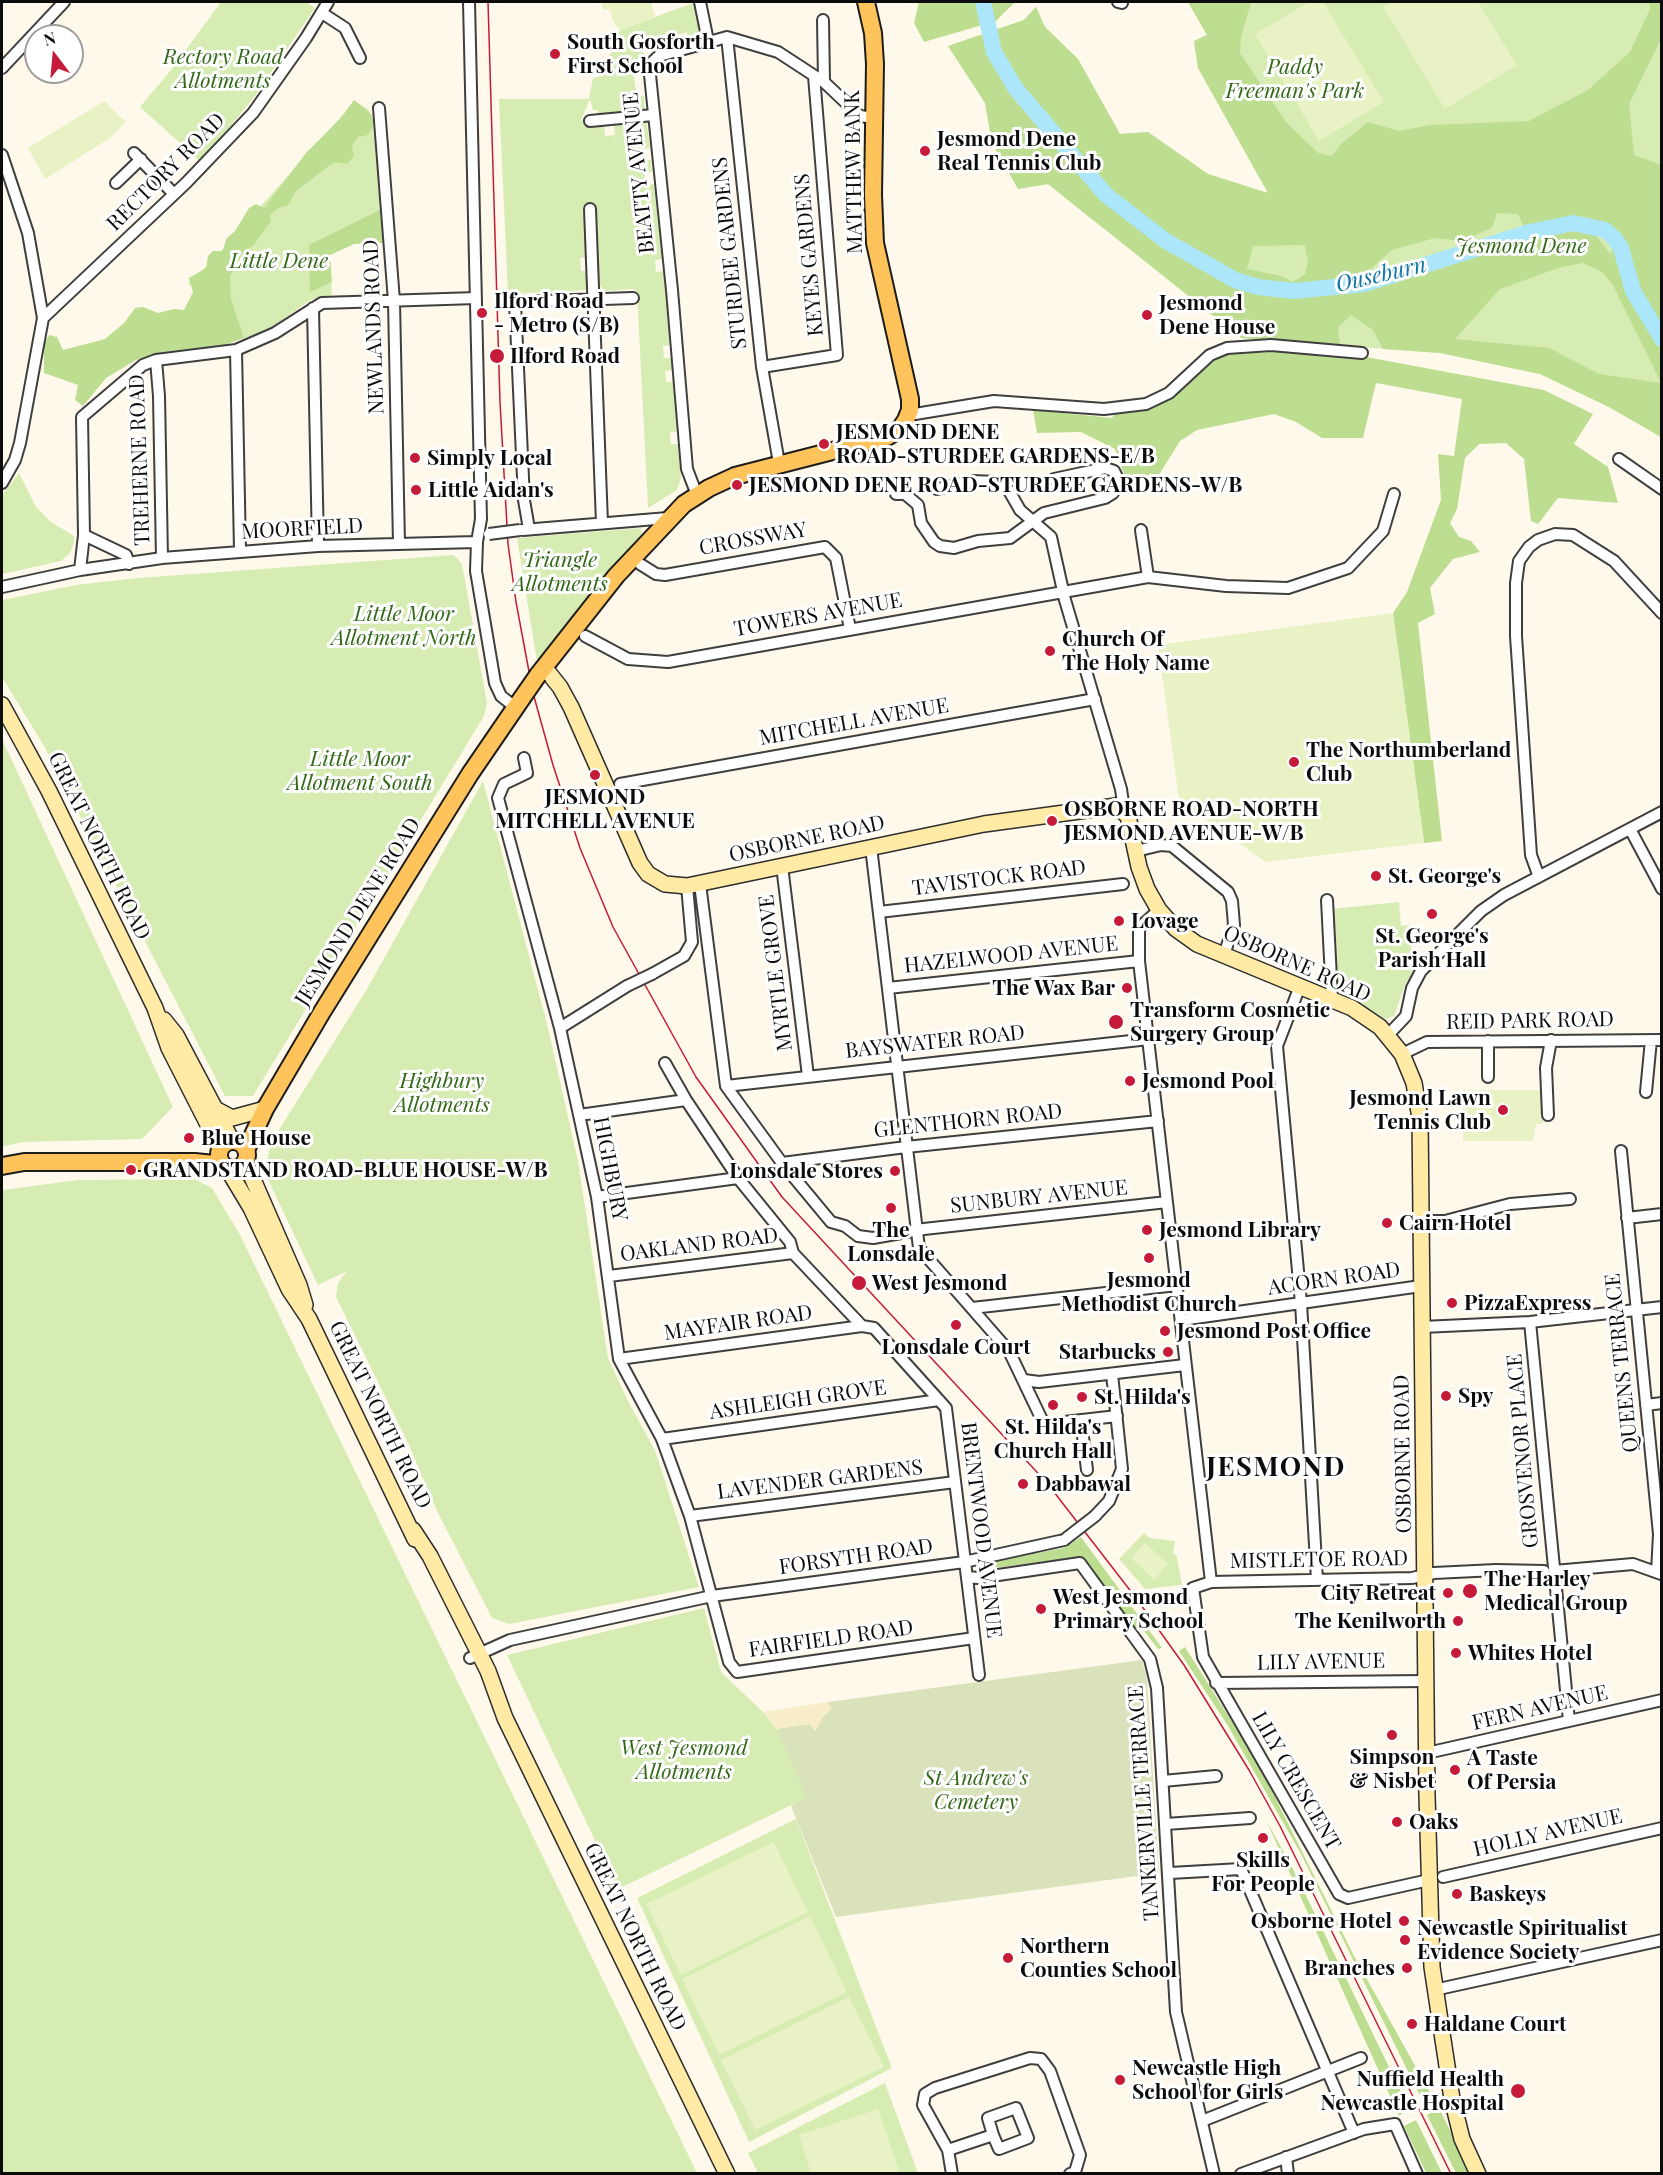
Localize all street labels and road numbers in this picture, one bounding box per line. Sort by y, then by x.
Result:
street label: MATTHEW BANK [840,90,868,254]
street label: BEATTY AVENUE [618,91,660,255]
street label: RECTORY ROAD [102,108,230,236]
street label: STURDEE GARDENS [707,156,753,350]
street label: KEYES GARDENS [789,172,829,338]
street label: NEWLANDS ROAD [358,239,390,415]
street label: TREHERNE ROAD [124,374,156,546]
street label: MOORFIELD [240,513,364,545]
street label: CROSSWAY [697,517,809,561]
street label: TOWERS AVENUE [732,588,904,642]
street label: MITCHELL AVENUE [757,693,951,751]
street label: GREAT NORTH ROAD [42,748,156,944]
street label: OSBORNE ROAD [727,810,887,868]
street label: JESMOND DENE ROAD [290,813,426,1011]
street label: TAVISTOCK ROAD [911,855,1087,901]
street label: MYRTLE GROVE [754,893,798,1053]
street label: OSBORNE ROAD [1219,920,1375,1008]
street label: HAZELWOOD AVENUE [903,931,1119,979]
street label: REID PARK ROAD [1446,1007,1614,1035]
street label: BAYSWATER ROAD [844,1020,1026,1064]
street label: GLENTHORN ROAD [873,1099,1063,1143]
street label: HIGHBURY [588,1115,632,1223]
street label: SUNBURY AVENUE [949,1175,1129,1219]
street label: OAKLAND ROAD [619,1223,779,1267]
street label: ACORN ROAD [1266,1257,1402,1301]
street label: QUEENS TERRACE [1600,1272,1644,1454]
street label: MAYFAIR ROAD [662,1300,814,1346]
street label: GREAT NORTH ROAD [323,1317,437,1513]
street label: GROSVENOR PLACE [1502,1353,1544,1549]
street label: OSBORNE ROAD [1389,1374,1417,1534]
street label: ASHLEIGH GROVE [708,1375,888,1425]
street label: BRENTWOOD AVENUE [955,1421,1007,1639]
street label: LAVENDER GARDENS [716,1455,924,1505]
street label: FORSYTH ROAD [777,1534,935,1580]
street label: MISTLETOE ROAD [1230,1546,1408,1574]
street label: FAIRFIELD ROAD [747,1615,915,1663]
street label: LILY AVENUE [1257,1648,1385,1676]
street label: FERN AVENUE [1470,1680,1610,1736]
street label: TANKERVILLE TERRACE [1123,1685,1165,1921]
street label: LILY CRESCENT [1246,1707,1346,1855]
street label: HOLLY AVENUE [1471,1804,1625,1862]
street label: GREAT NORTH ROAD [578,1839,692,2035]

